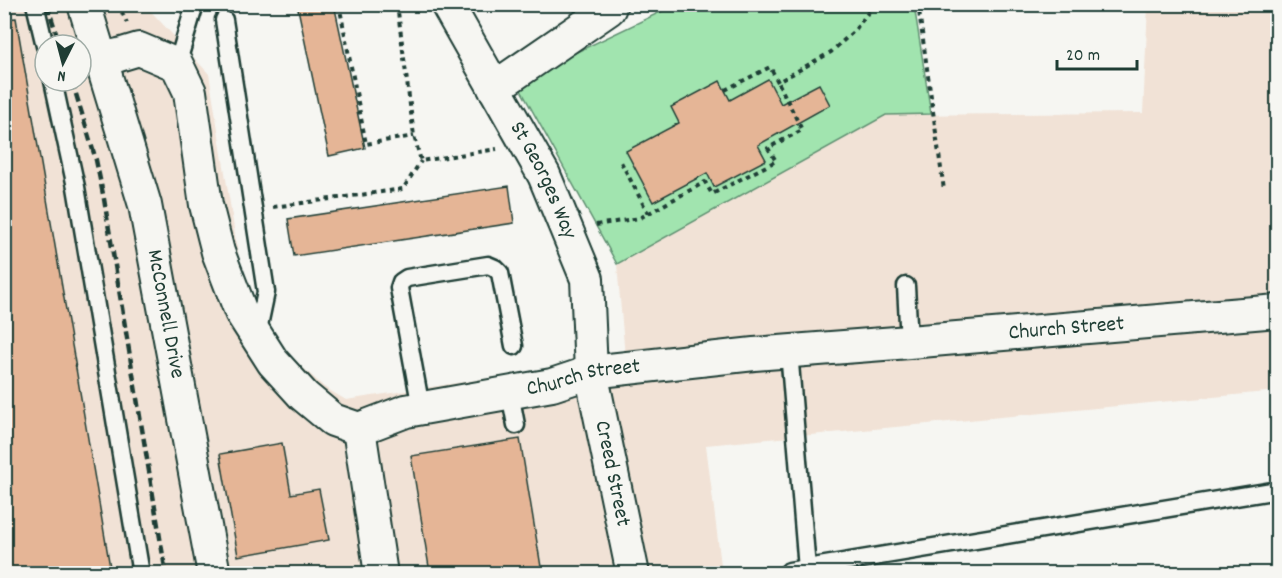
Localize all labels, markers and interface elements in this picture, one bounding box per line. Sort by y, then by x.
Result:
north arrow [33,33,93,93]
scale bar [1057,33,1136,71]
text: 20 m [1066,44,1100,69]
text: N [56,64,67,87]
street label: St Georges Way [501,116,585,245]
street label: McConnell Drive [138,247,193,381]
street label: Church Street [1007,308,1125,349]
street label: Church Street [524,351,642,405]
street label: Creed Street [586,418,638,529]

